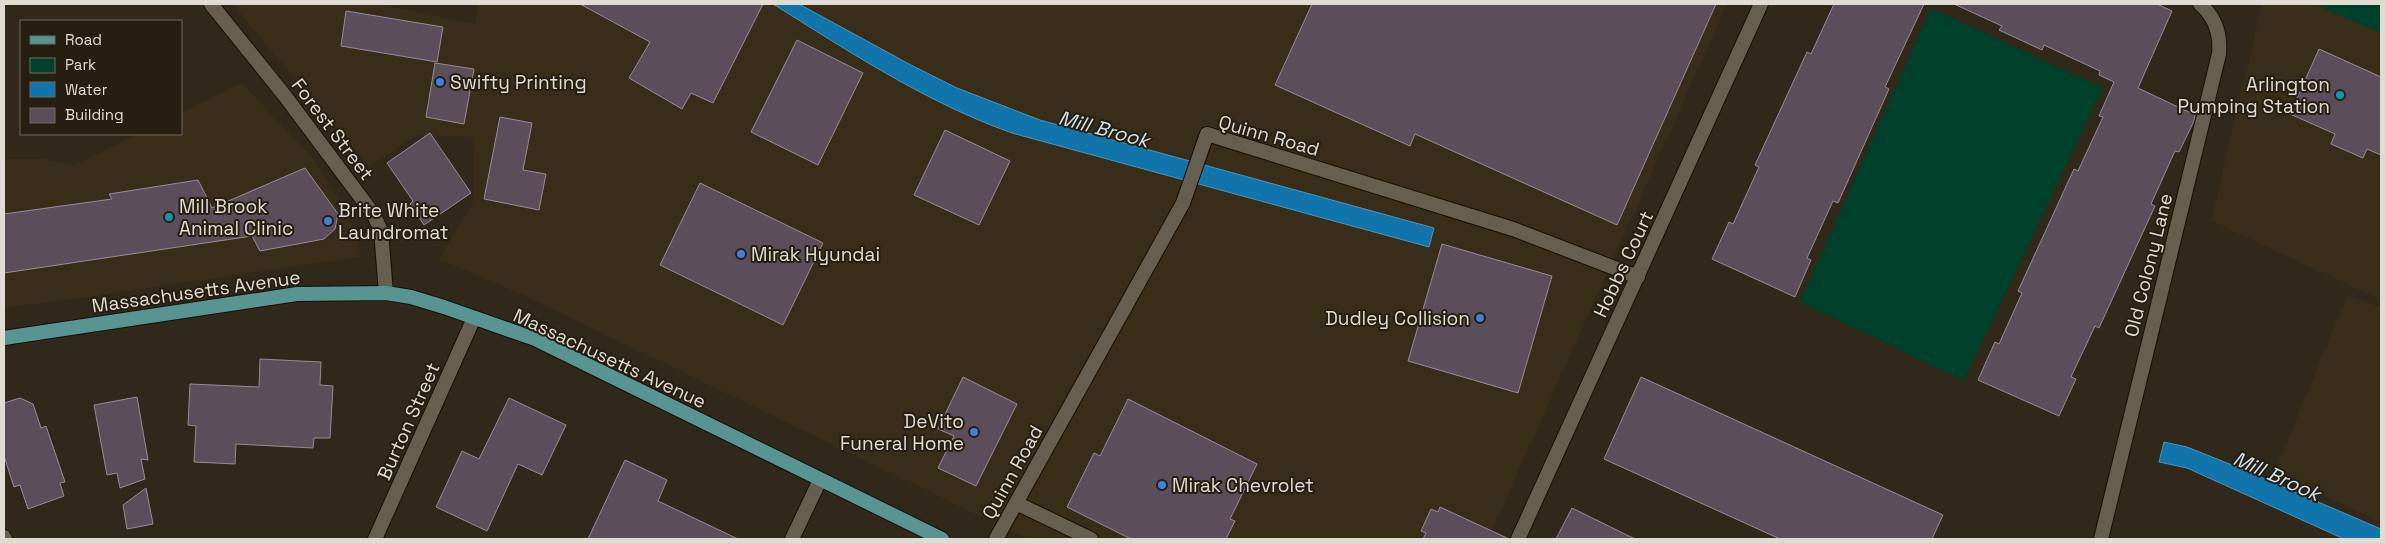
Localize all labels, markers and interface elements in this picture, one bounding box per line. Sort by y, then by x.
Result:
legend [20,20,182,135]
text: Road [65,30,102,49]
text: Park [65,55,96,74]
place label: Swifty Printing [450,70,587,95]
place label: Arlington Pumping Station [2178,72,2330,119]
street label: Forest Street [286,73,379,185]
marker: Swifty Printing [434,76,446,88]
text: Water [65,80,108,99]
marker: Arlington Pumping Station [2334,89,2346,101]
water label: Mill Brook [1056,104,1154,154]
text: Building [65,105,124,124]
street label: Quinn Road [1216,109,1322,162]
street label: Old Colony Lane [2119,191,2178,339]
place label: Mill Brook Animal Clinic [179,194,293,241]
place label: Brite White Laundromat [338,198,449,245]
street label: Hobbs Court [1588,207,1659,322]
marker: Mill Brook Animal Clinic [163,211,175,223]
marker: Brite White Laundromat [322,215,334,227]
place label: Mirak Hyundai [751,242,880,267]
marker: Mirak Hyundai [735,248,747,260]
street label: Massachusetts Avenue [90,264,302,319]
street label: Massachusetts Avenue [509,303,710,414]
place label: Dudley Collision [1325,306,1470,331]
marker: Dudley Collision [1474,312,1486,324]
street label: Burton Street [371,359,446,484]
place label: DeVito Funeral Home [840,409,964,456]
street label: Quinn Road [976,421,1049,524]
marker: DeVito Funeral Home [968,426,980,438]
water label: Mill Brook [2229,445,2327,508]
place label: Mirak Chevrolet [1172,473,1314,498]
marker: Mirak Chevrolet [1156,479,1168,491]

